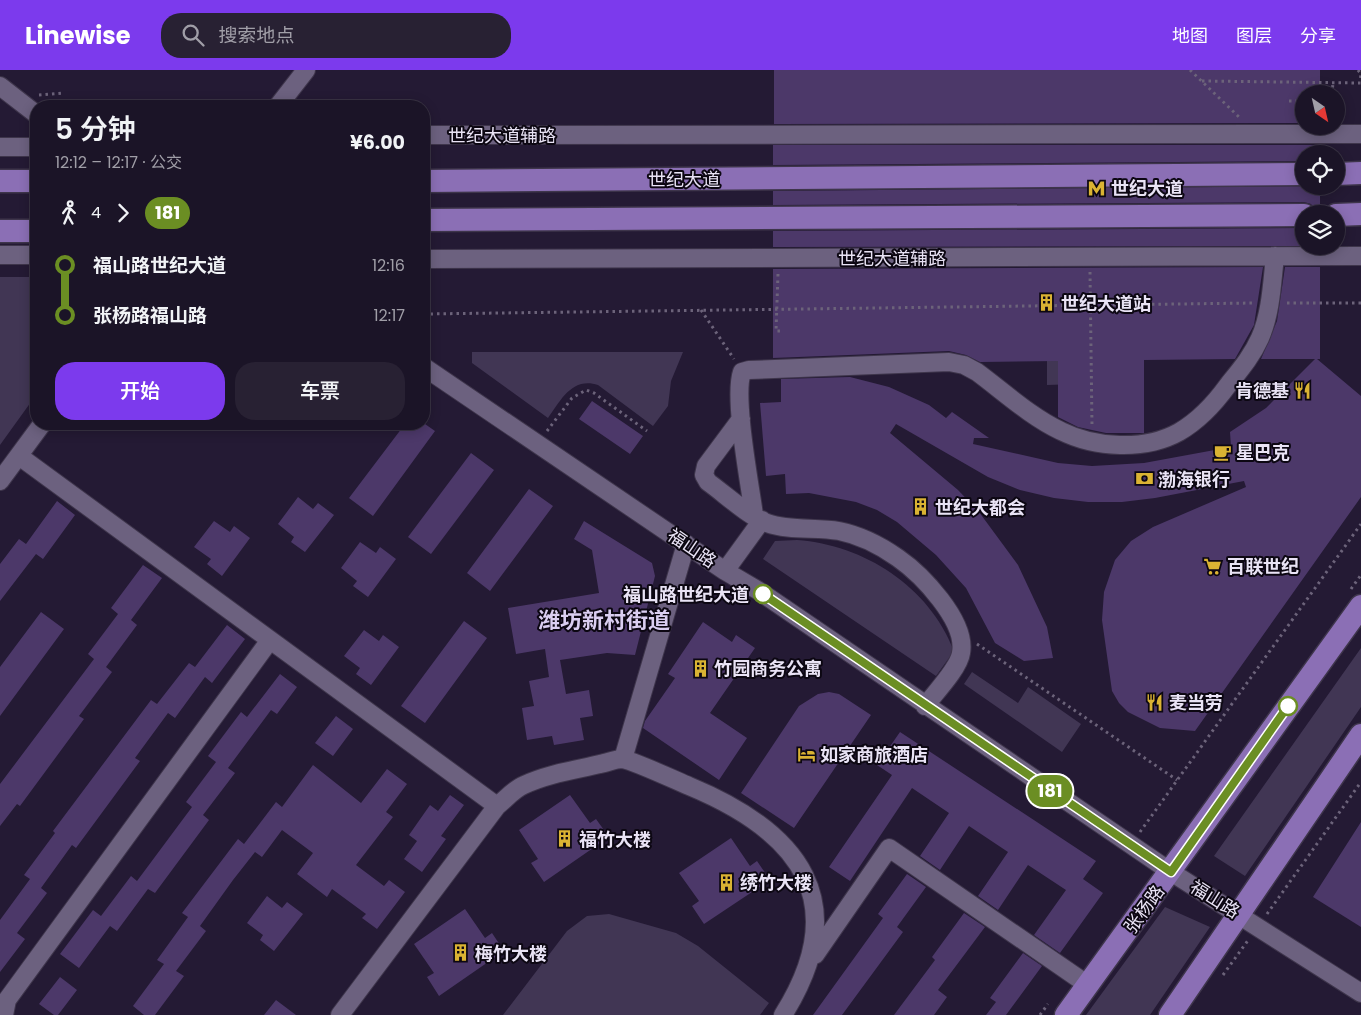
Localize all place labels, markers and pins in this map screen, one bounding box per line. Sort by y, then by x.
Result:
place label: 世纪大道 [1111,176,1183,201]
metro station icon: 世纪大道 [1087,178,1107,198]
place label: 世纪大道站 [1061,291,1151,316]
building icon: 世纪大道站 [1037,293,1057,313]
place label: 肯德基 [1235,378,1289,403]
restaurant icon: 肯德基 [1293,380,1313,400]
place label: 星巴克 [1236,440,1290,465]
cafe icon: 星巴克 [1212,442,1232,462]
place label: 渤海银行 [1158,467,1230,492]
bank icon: 渤海银行 [1134,469,1154,489]
place label: 世纪大都会 [935,495,1025,520]
building icon: 世纪大都会 [911,497,931,517]
place label: 百联世纪 [1227,554,1299,579]
supermarket icon: 百联世纪 [1203,556,1223,576]
place label: 福山路世纪大道 [623,582,749,607]
marker: 福山路世纪大道 [753,584,773,604]
place label: 竹园商务公寓 [714,656,822,681]
building icon: 竹园商务公寓 [690,658,710,678]
place label: 麦当劳 [1169,690,1223,715]
restaurant icon: 麦当劳 [1145,692,1165,712]
unlabelled marker [1278,696,1298,716]
place label: 如家商旅酒店 [820,742,928,767]
hotel icon: 如家商旅酒店 [796,744,816,764]
place label: 福竹大楼 [579,827,651,852]
building icon: 福竹大楼 [555,829,575,849]
place label: 绣竹大楼 [740,870,812,895]
building icon: 绣竹大楼 [716,872,736,892]
place label: 梅竹大楼 [475,941,547,966]
building icon: 梅竹大楼 [451,943,471,963]

